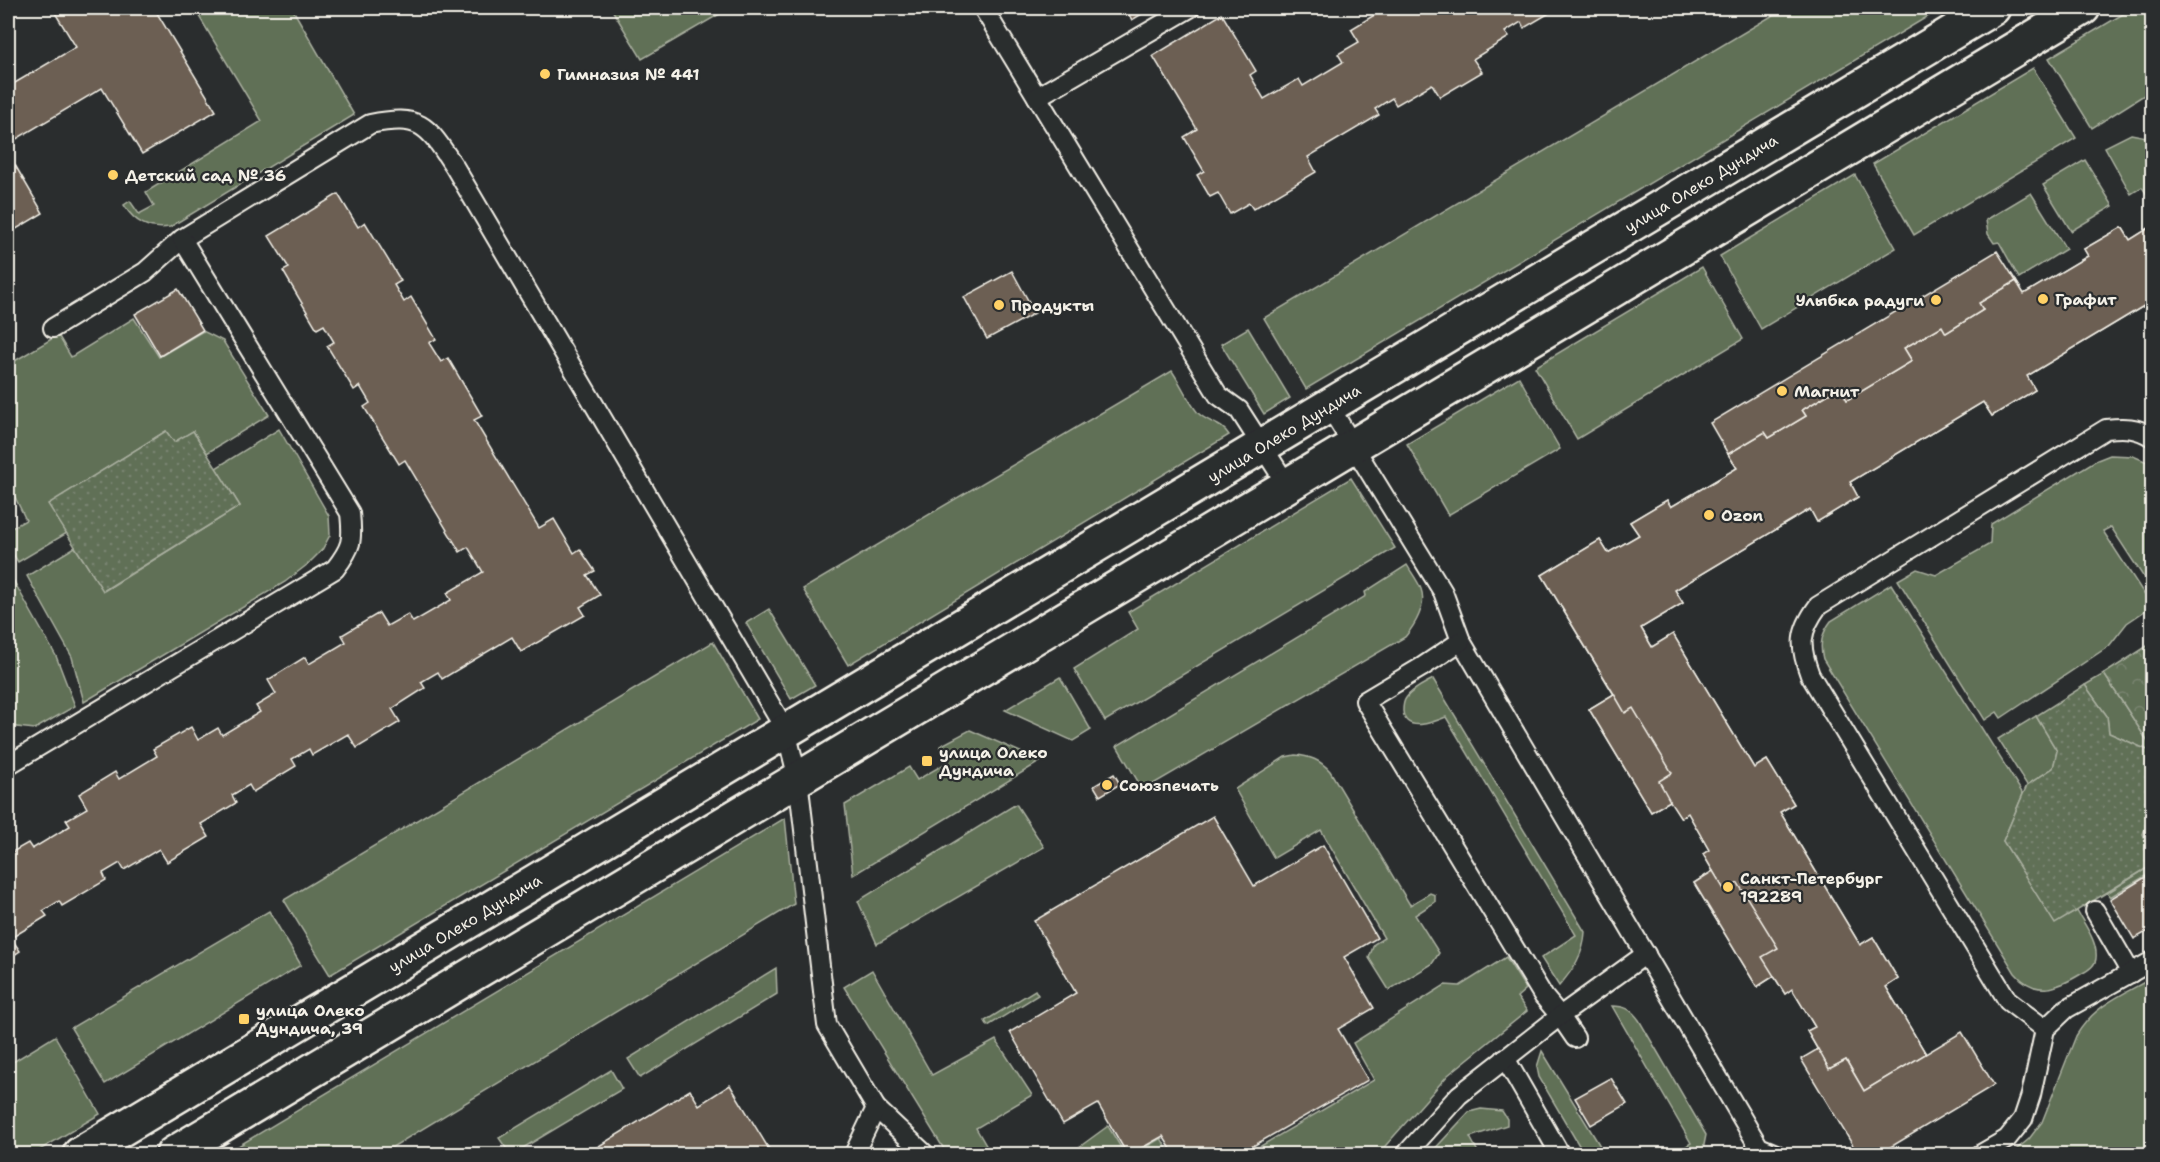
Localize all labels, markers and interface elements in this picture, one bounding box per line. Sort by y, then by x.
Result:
place label: Гимназия № 441 [557,64,699,85]
marker: Гимназия № 441 [538,67,552,81]
street label: улица Олеко Дундича [1621,129,1782,238]
place label: Детский сад № 36 [125,165,286,186]
marker: Детский сад № 36 [106,168,120,182]
place label: Графит [2055,289,2117,310]
place label: Улыбка радуги [1795,290,1924,311]
marker: Графит [2036,292,2050,306]
marker: Улыбка радуги [1929,293,1943,307]
place label: Продукты [1011,295,1095,316]
marker: Продукты [992,298,1006,312]
street label: улица Олеко Дундича [1204,379,1365,488]
place label: Магнит [1794,381,1860,402]
marker: Магнит [1775,384,1789,398]
place label: Ozon [1721,505,1764,526]
marker: Ozon [1702,508,1716,522]
place label: улица Олеко Дундича [939,742,1048,781]
marker: улица Олеко Дундича [920,754,934,768]
place label: Союзпечать [1119,775,1219,796]
marker: Союзпечать [1100,778,1114,792]
place label: Санкт-Петербург 192289 [1740,868,1883,907]
street label: улица Олеко Дундича [385,869,546,978]
marker: Санкт-Петербург 192289 [1721,880,1735,894]
place label: улица Олеко Дундича, 39 [256,1000,365,1039]
marker: улица Олеко Дундича, 39 [237,1012,251,1026]

